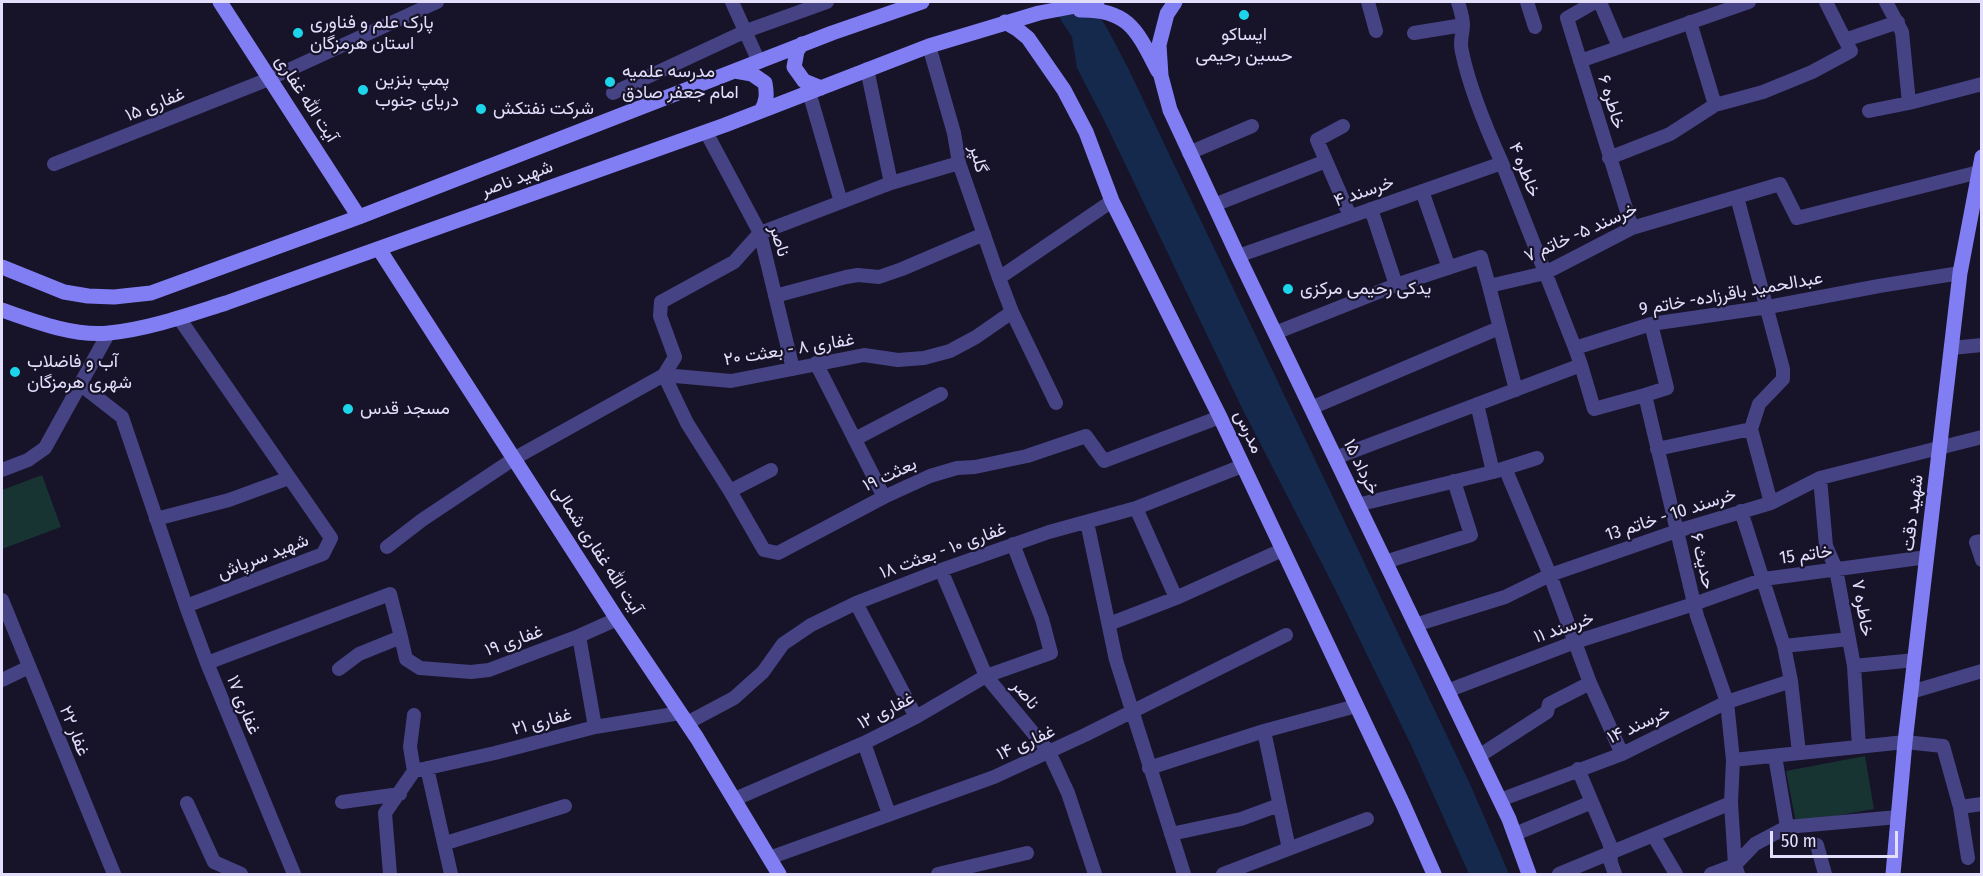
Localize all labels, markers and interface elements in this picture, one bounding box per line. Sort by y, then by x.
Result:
marker: ایساکو حسین رحیمی [1237,8,1251,22]
place label: پارک علم و فناوری استان هرمزگان [310,12,434,54]
place label: ایساکو حسین رحیمی [1195,24,1293,66]
marker: پارک علم و فناوری استان هرمزگان [291,26,305,40]
street label: آیت الله غفاری [270,51,342,147]
place label: مدرسه علمیه امام جعفر صادق [622,61,739,104]
place label: پمپ بنزین دریای جنوب [375,69,459,112]
street label: خاطره ۶ [1593,72,1629,132]
marker: مدرسه علمیه امام جعفر صادق [603,75,617,89]
street label: غفاری ۱۵ [122,83,188,127]
marker: پمپ بنزین دریای جنوب [356,83,370,97]
place label: شرکت نفتکش [493,98,594,120]
marker: شرکت نفتکش [474,102,488,116]
street label: خاطره ۴ [1503,140,1545,200]
street label: گلپر [964,143,992,175]
street label: شهید ناصر [478,156,556,202]
street label: خرسند ۴ [1331,172,1397,212]
street label: خرسند ۵- خاتم ۷ [1521,198,1641,268]
street label: ناصر [764,223,794,259]
street label: عبدالحمید باقرزاده- خاتم 9 [1638,267,1824,321]
place label: یدکی رحیمی مرکزی [1300,278,1431,300]
marker: یدکی رحیمی مرکزی [1281,282,1295,296]
street label: غفاری ۸ - بعثت ۲۰ [722,329,856,371]
place label: آب و فاضلاب شهری هرمزگان [27,351,132,394]
marker: آب و فاضلاب شهری هرمزگان [8,365,22,379]
place label: مسجد قدس [360,398,450,420]
marker: مسجد قدس [341,402,355,416]
street label: مدرس [1229,407,1267,457]
street label: ۱۵ خرداد [1338,436,1384,498]
street label: بعثت ۱۹ [860,453,920,497]
street label: شهید دقت [1898,473,1928,553]
street label: آیت الله غفاری شمالی [547,481,647,619]
street label: خرسند 10 - خاتم 13 [1603,484,1739,546]
street label: غفاری ۱۰ - بعثت ۱۸ [877,518,1009,584]
street label: شهید سرپاش [214,530,312,584]
street label: حدیث ۶ [1685,531,1719,591]
street label: خاتم 15 [1778,541,1834,569]
street label: خاطره ۷ [1846,578,1878,638]
street label: خرسند ۱۱ [1531,608,1597,648]
street label: غفاری ۱۹ [482,621,546,661]
street label: غفاری ۱۷ [221,672,265,738]
street label: ناصر [1007,676,1043,714]
street label: غفاری ۱۲ [854,688,918,734]
street label: خرسند ۱۴ [1604,701,1674,749]
street label: غفار ۲۲ [54,703,94,759]
street label: غفاری ۲۱ [510,704,574,740]
street label: غفاری ۱۴ [993,721,1059,765]
scale bar [1773,819,1900,857]
text: 50 m [1781,830,1817,852]

